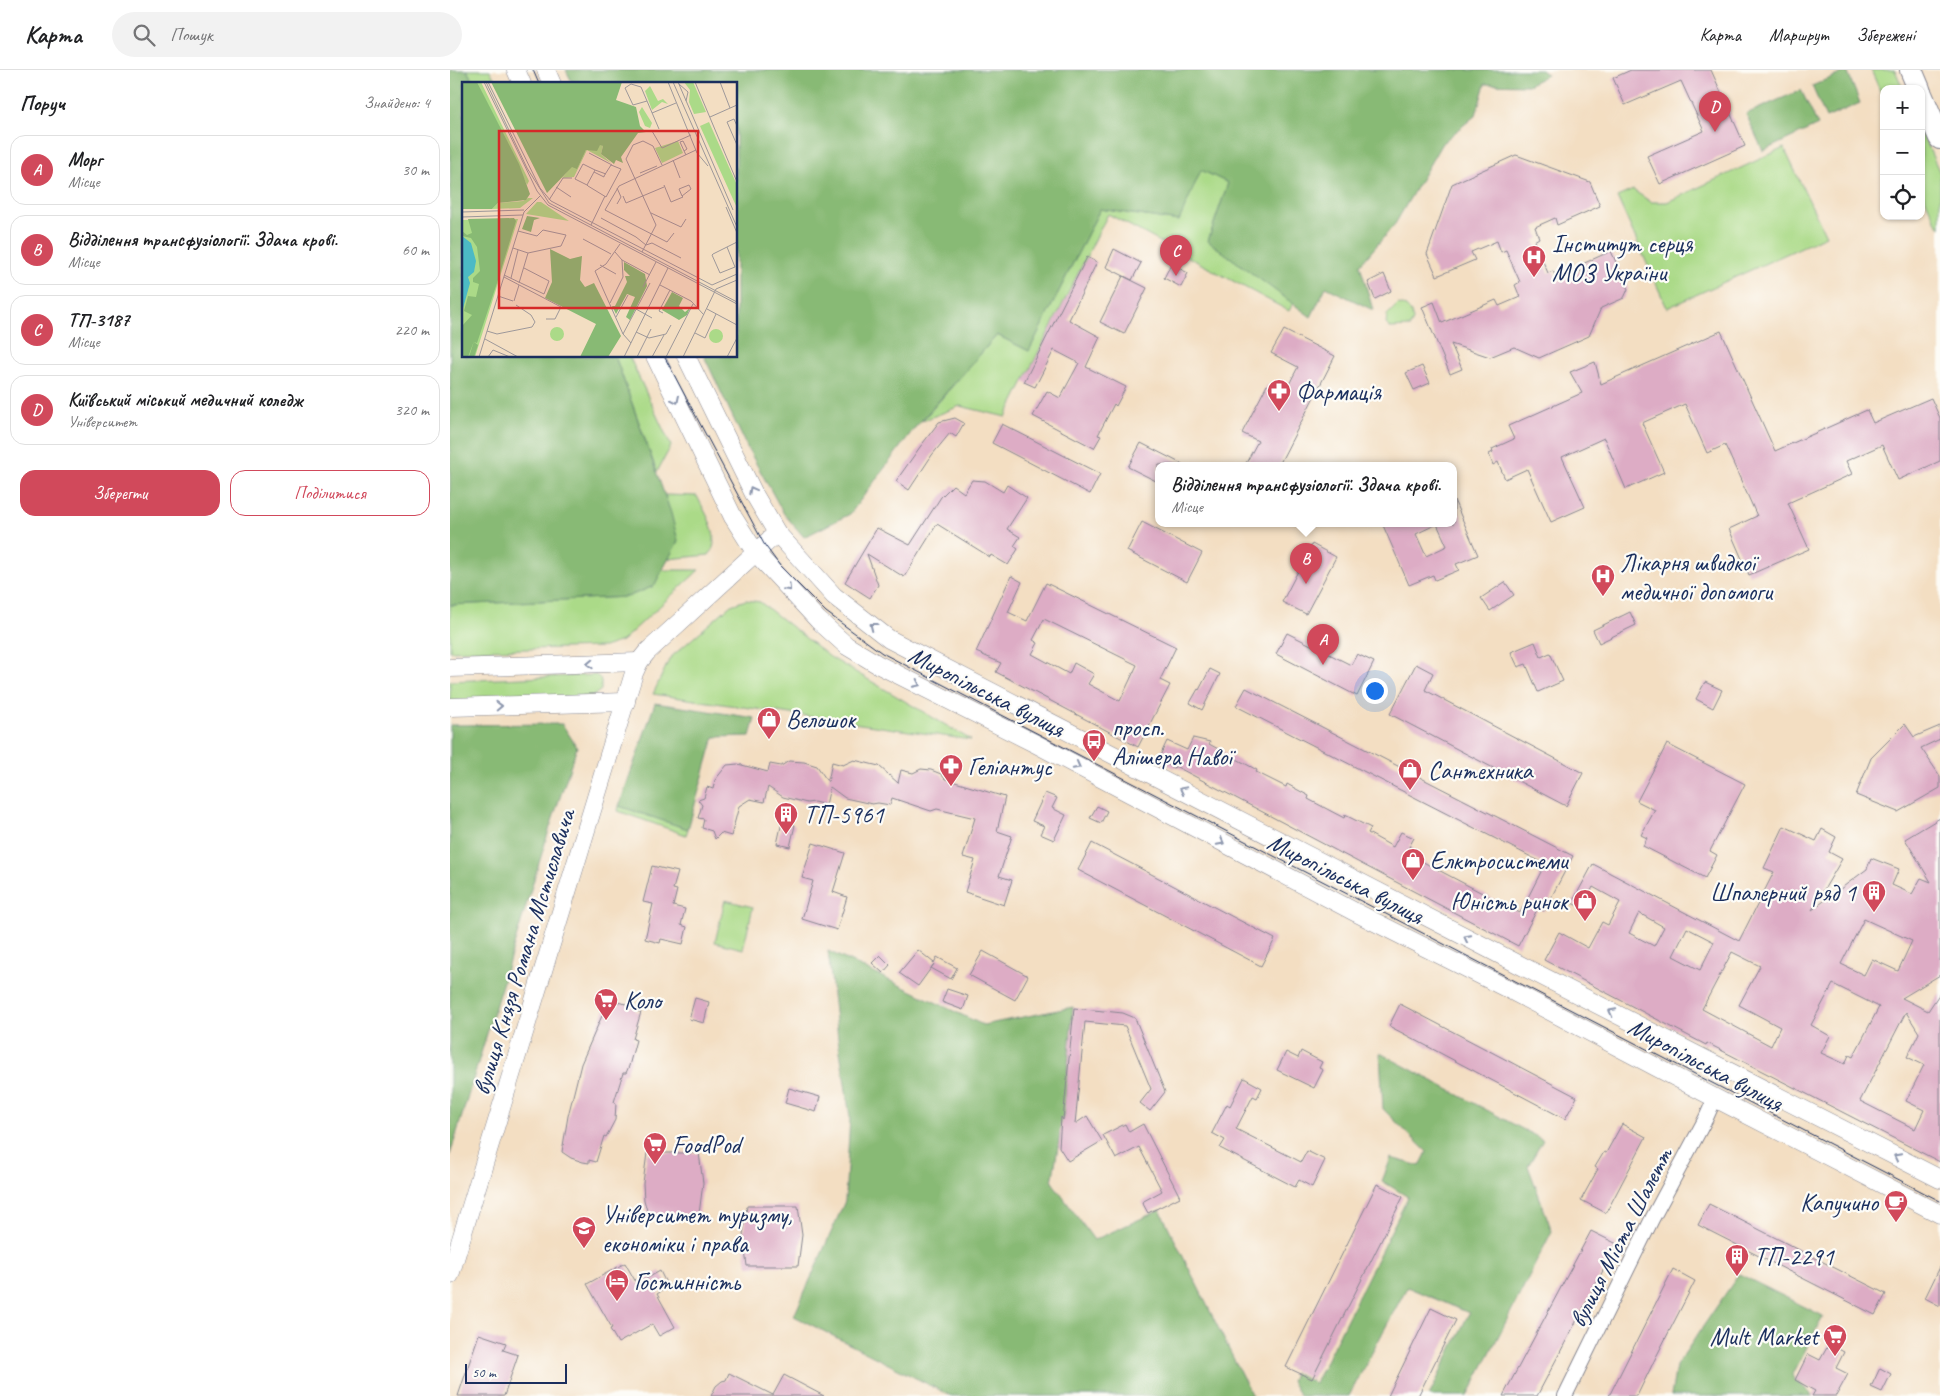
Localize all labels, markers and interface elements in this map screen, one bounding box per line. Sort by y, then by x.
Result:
search box [112,12,462,57]
text: Карта [25,20,82,50]
icon: search [130,21,158,49]
text: Пошук [170,23,213,47]
text: Карта [1700,24,1741,46]
text: Маршрут [1769,24,1828,46]
text: Збережені [1856,24,1915,46]
inset map [462,82,738,358]
map controls [1880,85,1925,220]
button: + [1880,85,1925,130]
text: Поруч [20,90,65,116]
pin: D [1699,91,1731,132]
text: Знайдено: 4 [364,93,430,113]
button: − [1880,130,1925,175]
text: Морг [68,148,102,172]
text: A [33,160,41,180]
text: 30 m [402,160,429,180]
text: Місце [68,172,100,192]
button: locate [1880,175,1925,220]
text: Відділення трансфузіології. Здача крові. [68,228,338,252]
place label: Інститут серця МОЗ України [1552,228,1693,289]
pin: C [1160,235,1192,276]
text: B [33,240,41,260]
text: 60 m [402,240,429,260]
hospital icon: Інститут серця МОЗ України [1521,244,1547,278]
text: Місце [68,252,100,272]
text: ТП-3187 [68,308,130,332]
text: C [33,320,41,340]
text: 220 m [395,320,429,340]
text: Місце [68,332,100,352]
place label: Фармація [1296,376,1382,408]
pharmacy icon: Фармація [1266,378,1292,412]
text: Київський міський медичний коледж [68,388,303,412]
one-way arrow [670,395,680,404]
text: D [32,400,42,420]
text: 320 m [395,400,429,420]
text: Університет [68,412,137,432]
popup [1155,462,1457,527]
button: Зберегти [20,470,220,516]
button: Поділитися [230,470,430,516]
text: Відділення трансфузіології. Здача крові. [1171,473,1441,497]
one-way arrow [749,487,759,496]
text: Місце [1171,497,1203,517]
pin: B [1290,543,1322,584]
place label: Лікарня швидкої медичної допомоги [1620,547,1774,608]
hospital icon: Лікарня швидкої медичної допомоги [1590,563,1616,597]
one-way arrow [782,582,791,591]
one-way arrow [870,624,879,632]
pin: A [1307,624,1339,665]
street label: Миропільська вулиця [903,639,1071,745]
one-way arrow [586,658,594,669]
one-way arrow [912,678,921,688]
your location [1362,678,1388,704]
one-way arrow [495,700,503,711]
place label: Велошок [786,704,857,736]
shop icon: Велошок [756,706,782,740]
place label: просп. Алішера Навої [1112,712,1236,773]
bus stop icon: просп. Алішера Навої [1081,728,1107,762]
place label: Геліантус [968,751,1052,783]
pharmacy icon: Геліантус [938,753,964,787]
place label: Сантехника [1428,755,1535,787]
shop icon: Сантехника [1397,757,1423,791]
one-way arrow [1072,760,1081,770]
one-way arrow [1179,786,1188,796]
place label: ТП-5961 [804,799,885,831]
building icon: ТП-5961 [773,801,799,835]
street label: вулиця Князя Романа Мстиславича [465,803,583,1099]
street label: Миропільська вулиця [1262,826,1430,932]
one-way arrow [1216,836,1225,846]
place label: Елктросистеми [1430,845,1570,877]
shop icon: Елктросистеми [1400,847,1426,881]
place label: Шпалерний ряд 1 [1710,877,1858,909]
building icon: Шпалерний ряд 1 [1861,879,1887,913]
place label: Юність ринок [1451,886,1570,918]
shop icon: Юність ринок [1572,888,1598,922]
one-way arrow [1463,934,1472,944]
place label: Коло [624,985,664,1017]
supermarket icon: Коло [593,987,619,1021]
one-way arrow [1608,1008,1617,1018]
street label: Миропільська вулиця [1622,1011,1789,1120]
place label: FoodPod [672,1129,744,1161]
supermarket icon: FoodPod [642,1131,668,1165]
street label: вулиця Міста Шалетт [1562,1141,1681,1333]
one-way arrow [1893,1153,1902,1163]
place label: Капучино [1800,1187,1879,1219]
cafe icon: Капучино [1883,1189,1909,1223]
place label: Університет туризму, економіки і права [602,1199,792,1260]
school or university icon: Університет туризму, економіки і права [571,1215,597,1249]
place label: ТП-2291 [1754,1241,1835,1273]
building icon: ТП-2291 [1724,1243,1750,1277]
place label: Гостинність [634,1266,742,1298]
hotel icon: Гостинність [604,1268,630,1302]
place label: Mult Market [1710,1321,1821,1353]
supermarket icon: Mult Market [1822,1323,1848,1357]
scale bar [465,1361,568,1384]
text: 50 m [472,1364,496,1381]

